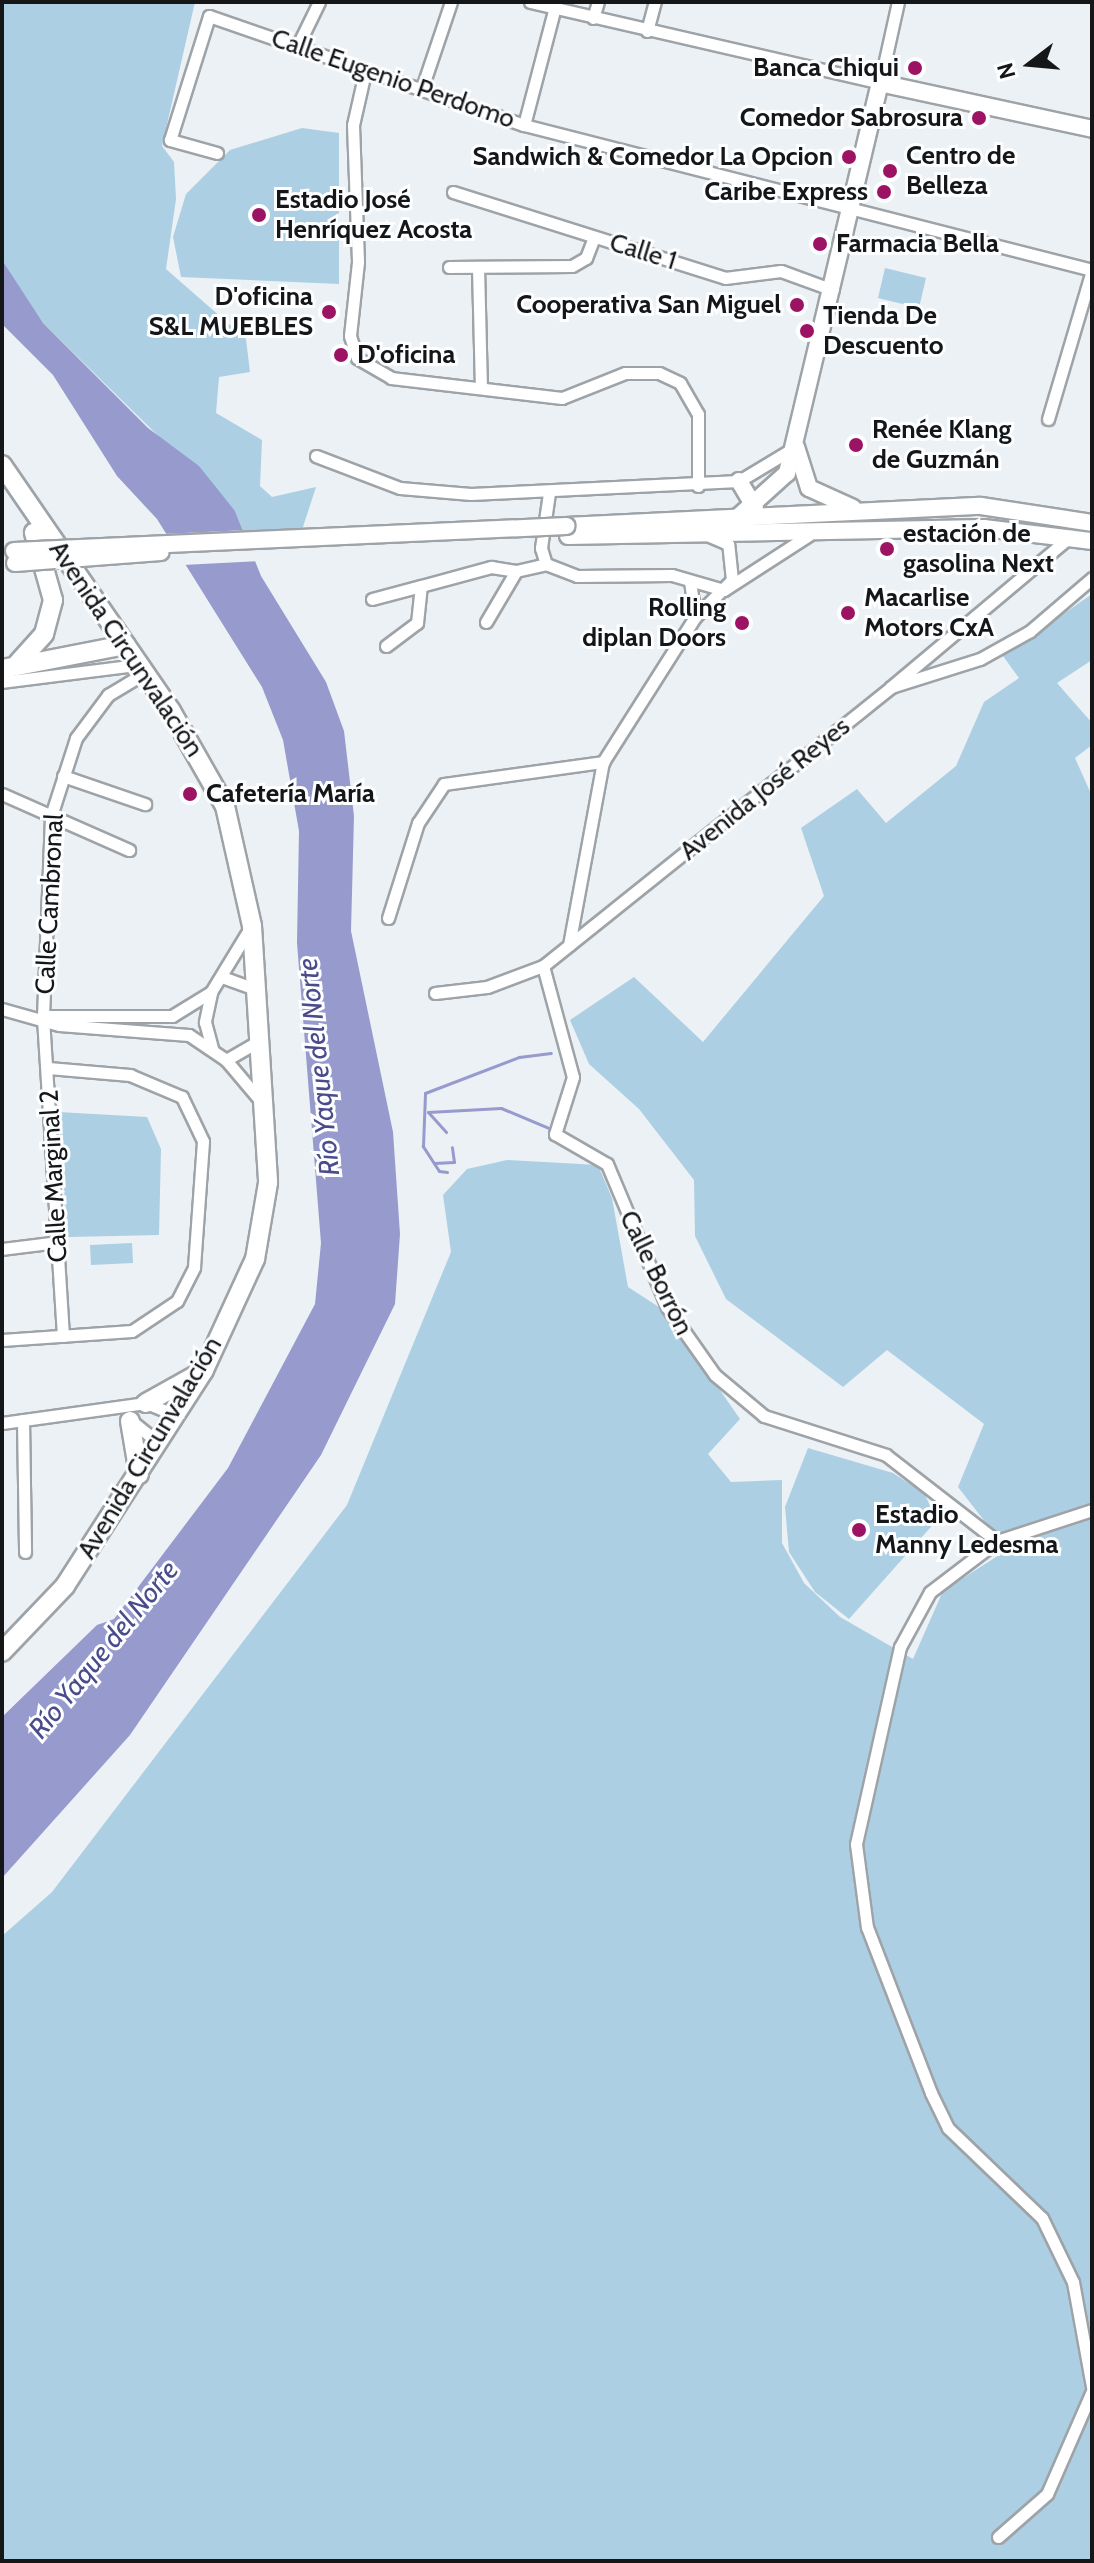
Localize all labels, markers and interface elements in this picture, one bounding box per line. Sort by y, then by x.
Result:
street label: Calle Eugenio Perdomo [267,23,519,135]
north arrow [990,24,1070,104]
place label: Banca Chiqui [753,52,899,84]
marker: Banca Chiqui [906,59,924,77]
text: N [991,60,1022,82]
place label: Comedor Sabrosura [740,102,963,134]
marker: Comedor Sabrosura [970,109,988,127]
place label: Centro de Belleza [906,140,1015,202]
place label: Sandwich & Comedor La Opcion [473,141,833,173]
marker: Sandwich & Comedor La Opcion [840,148,858,166]
marker: Centro de Belleza [881,162,899,180]
place label: Caribe Express [704,176,868,208]
marker: Caribe Express [875,183,893,201]
place label: Estadio José Henríquez Acosta [275,184,472,246]
marker: Estadio José Henríquez Acosta [250,206,268,224]
street label: Calle 1 [606,227,680,277]
place label: Farmacia Bella [836,228,999,260]
marker: Farmacia Bella [811,235,829,253]
place label: D'oficina S&L MUEBLES [149,281,313,342]
place label: Cooperativa San Miguel [516,289,781,321]
marker: Cooperativa San Miguel [788,296,806,314]
place label: Tienda De Descuento [823,300,943,362]
marker: D'oficina S&L MUEBLES [320,303,338,321]
marker: Tienda De Descuento [798,322,816,340]
place label: D'oficina [357,339,455,371]
marker: D'oficina [332,346,350,364]
place label: Renée Klang de Guzmán [872,414,1012,476]
marker: Renée Klang de Guzmán [847,436,865,454]
place label: estación de gasolina Next [903,518,1054,580]
street label: Avenida Circunvalación [42,535,210,763]
marker: estación de gasolina Next [878,540,896,558]
place label: Macarlise Motors CxA [864,582,994,644]
place label: Rolling diplan Doors [582,592,726,654]
marker: Macarlise Motors CxA [839,604,857,622]
marker: Rolling diplan Doors [733,614,751,632]
street label: Avenida José Reyes [674,711,856,867]
place label: Cafetería María [206,778,375,810]
marker: Cafetería María [181,785,199,803]
street label: Calle Cambronal [30,813,70,995]
water label: Río Yaque del Norte [290,956,346,1178]
street label: Calle Marginal 2 [34,1089,74,1263]
street label: Calle Borrón [612,1206,700,1340]
street label: Avenida Circunvalación [71,1331,229,1565]
place label: Estadio Manny Ledesma [875,1499,1059,1560]
marker: Estadio Manny Ledesma [850,1521,868,1539]
water label: Río Yaque del Norte [21,1553,185,1745]

